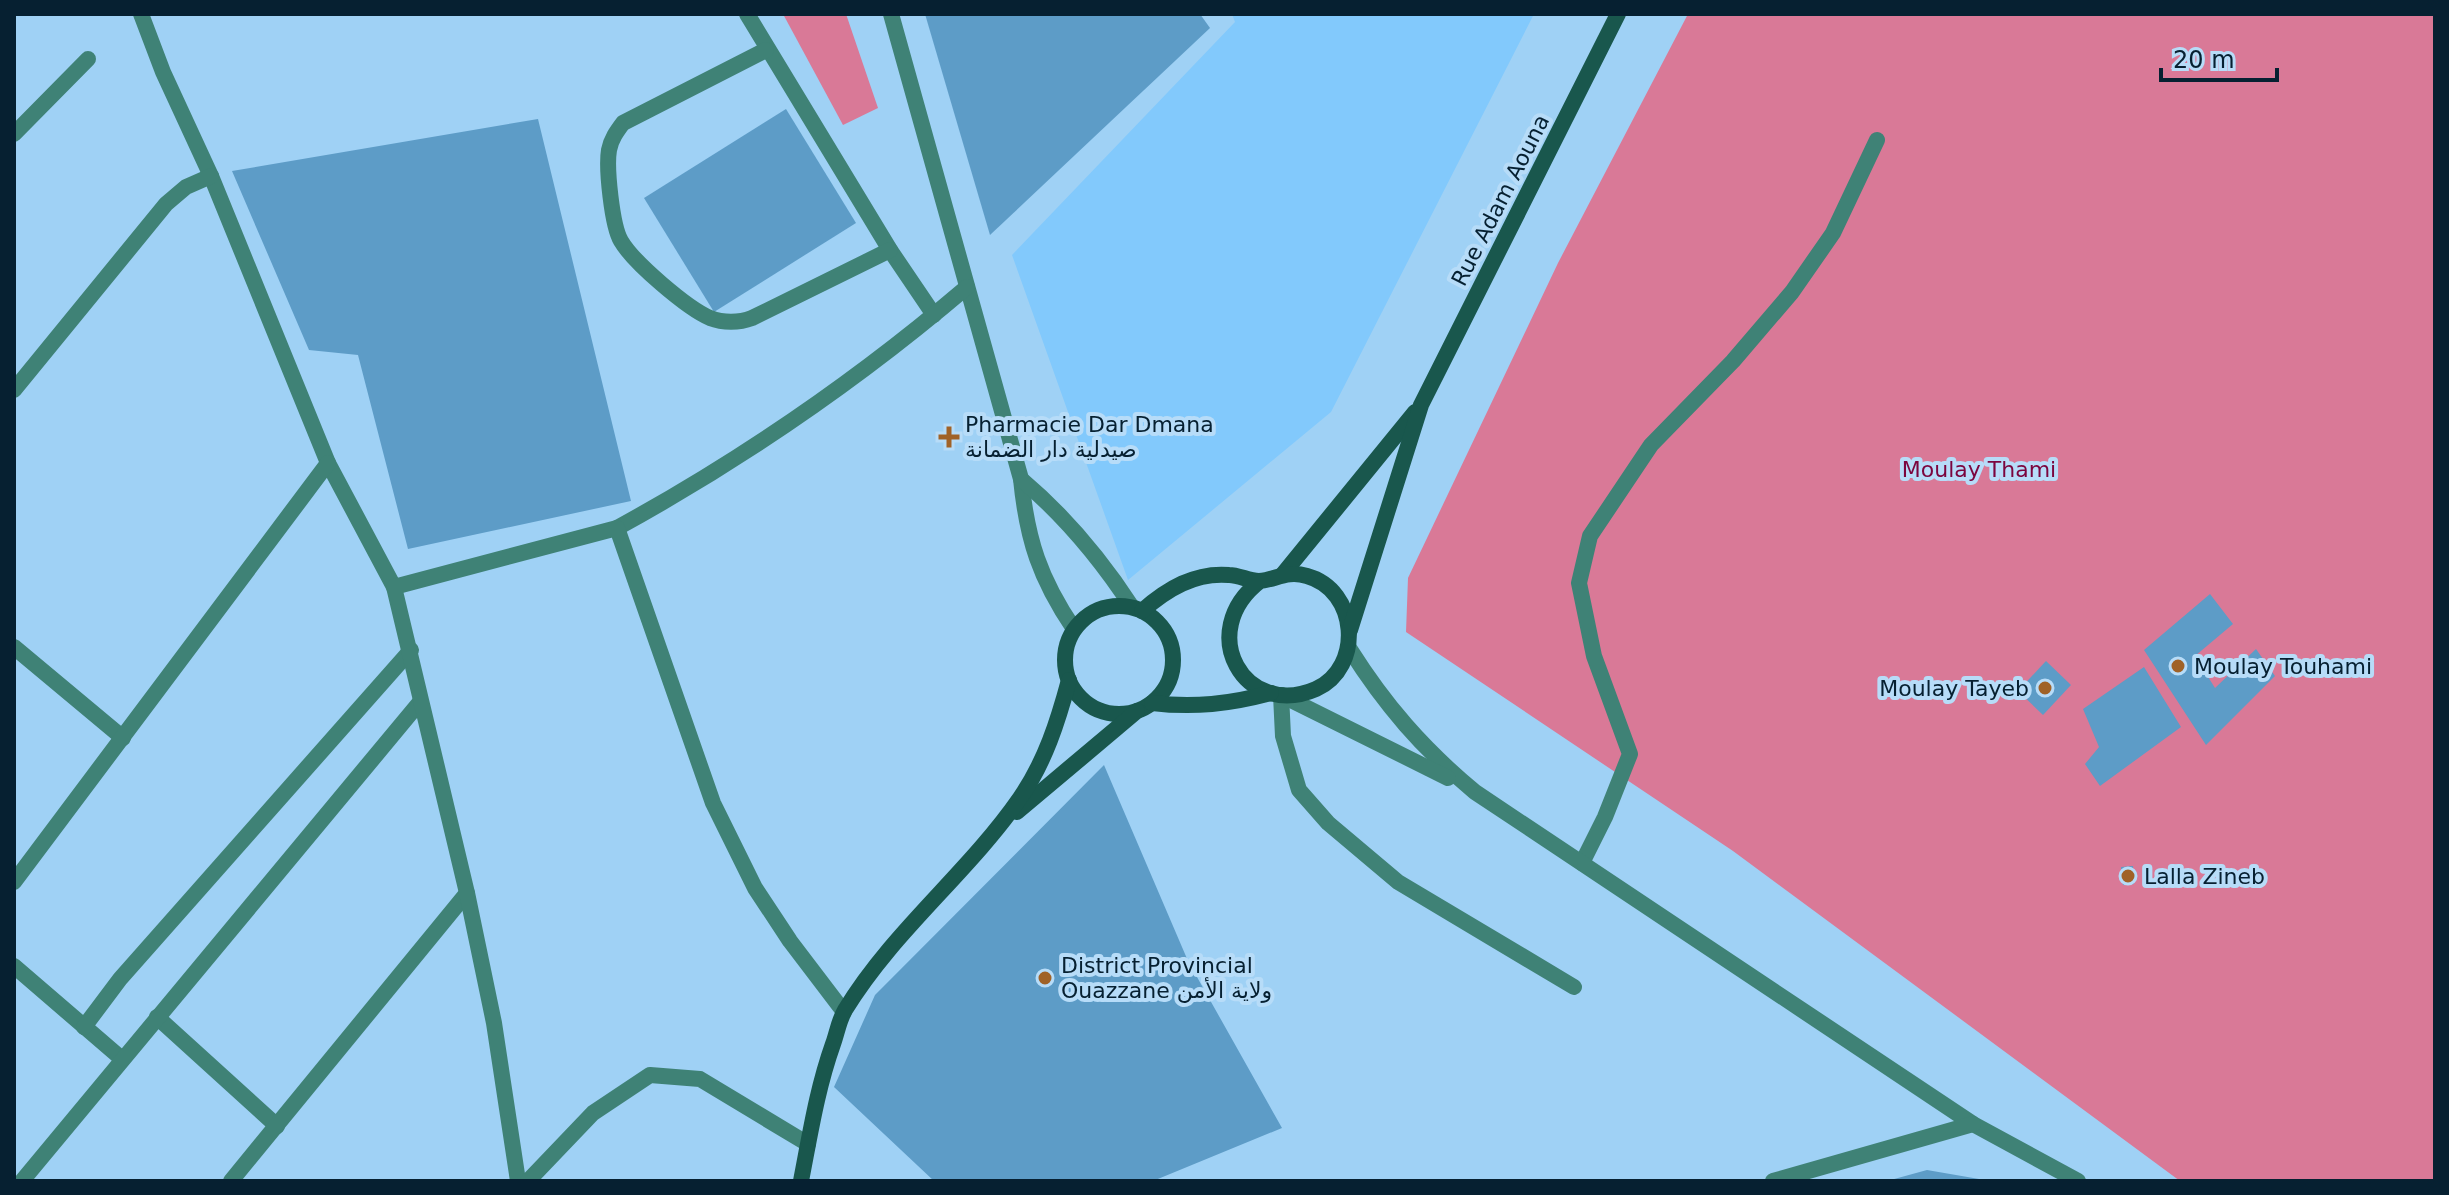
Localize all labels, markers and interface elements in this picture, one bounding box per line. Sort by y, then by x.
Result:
scale bar [2161,32,2277,82]
text: 20 m [2173,46,2235,74]
street label: Rue Adam Aouna [1446,110,1554,290]
place label: Pharmacie Dar Dmana صيدلية دار الضمانة [965,412,1214,462]
marker: Pharmacie Dar Dmana صيدلية دار الضمانة [940,428,958,446]
park label: Moulay Thami [1902,457,2056,482]
place label: Moulay Touhami [2194,654,2372,679]
marker: Moulay Touhami [2169,657,2187,675]
place label: Moulay Tayeb [1879,676,2029,701]
marker: Moulay Tayeb [2036,679,2054,697]
place label: Lalla Zineb [2144,864,2265,889]
marker: Lalla Zineb [2119,867,2137,885]
place label: District Provincial Ouazzane ولاية الأمن [1061,953,1272,1003]
marker: District Provincial Ouazzane ولاية الأمن [1036,969,1054,987]

